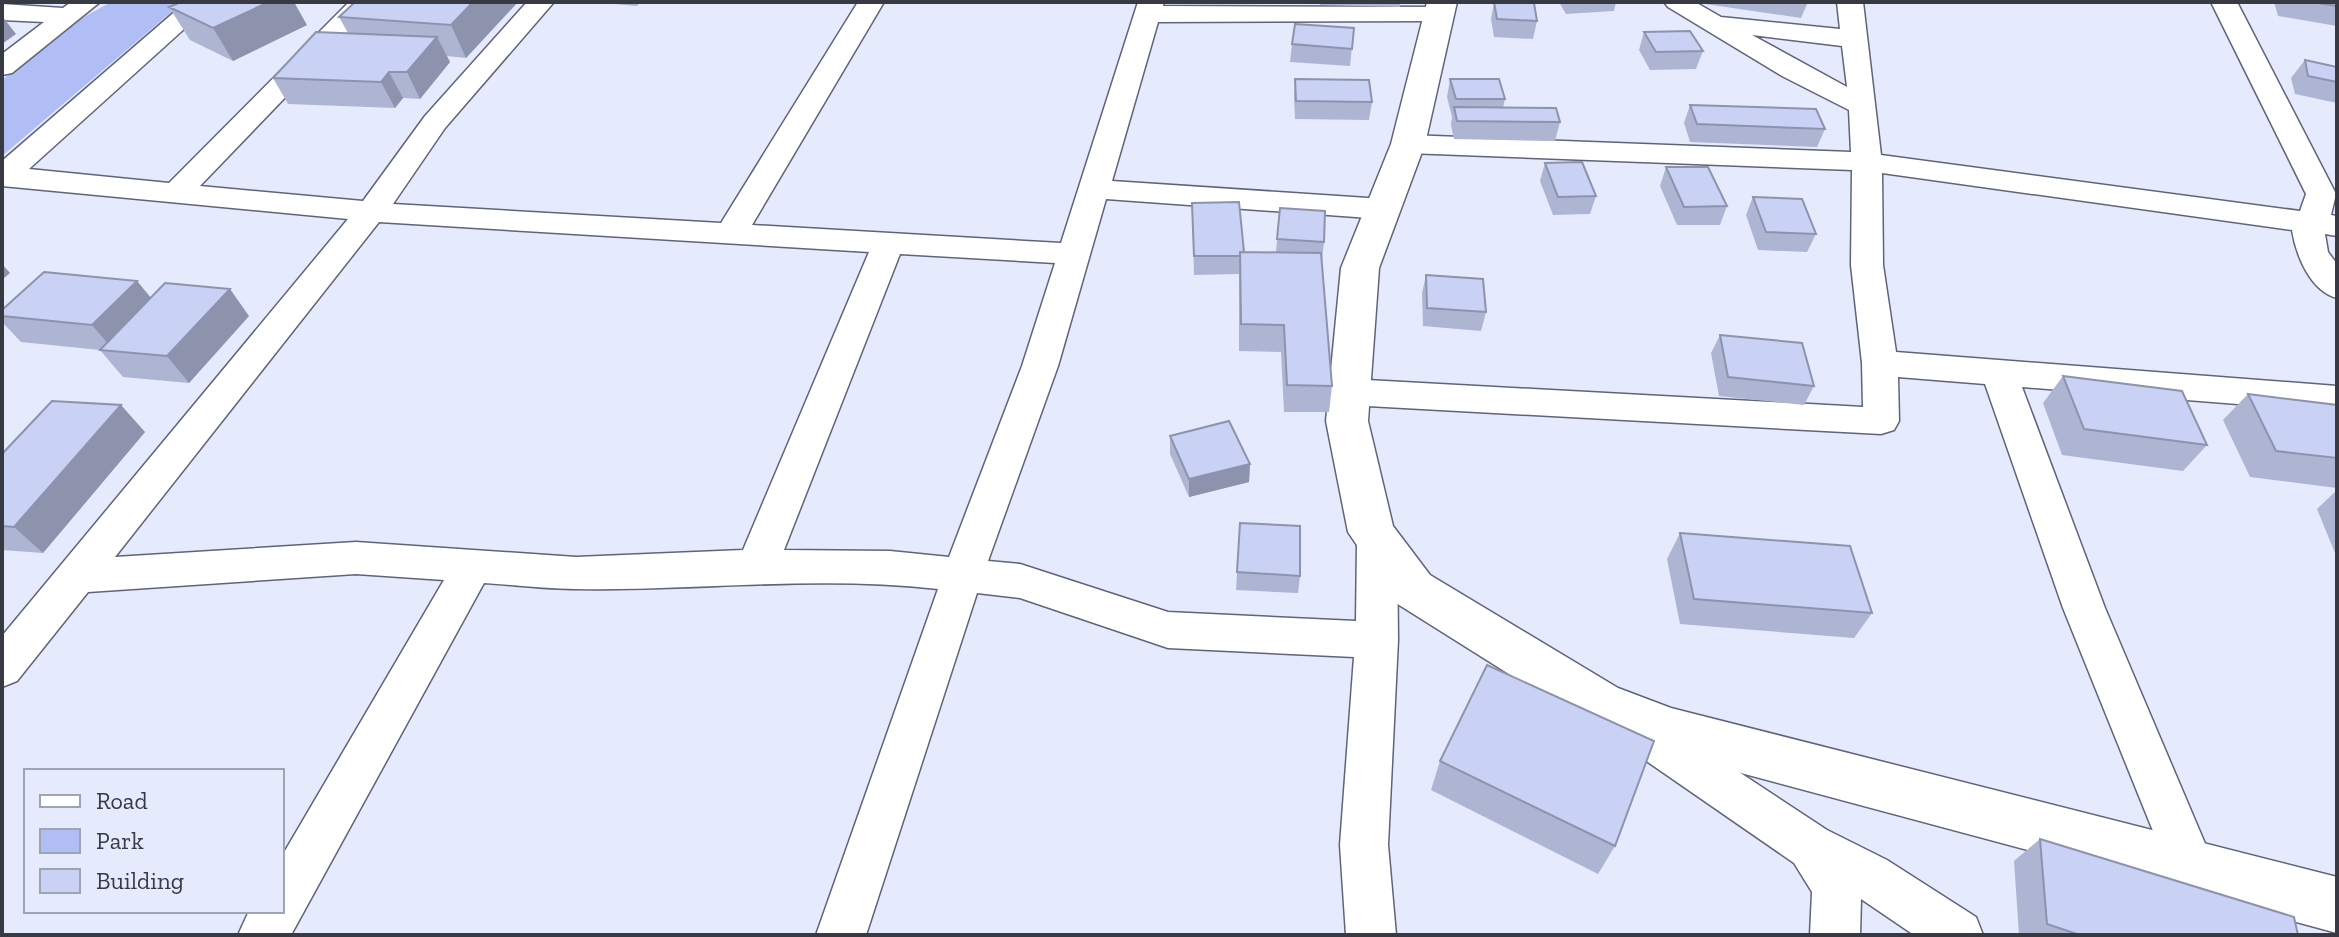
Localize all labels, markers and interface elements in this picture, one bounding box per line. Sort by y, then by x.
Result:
legend [24,769,284,913]
text: Road [96,786,148,815]
text: Park [96,826,144,855]
text: Building [96,866,184,895]

